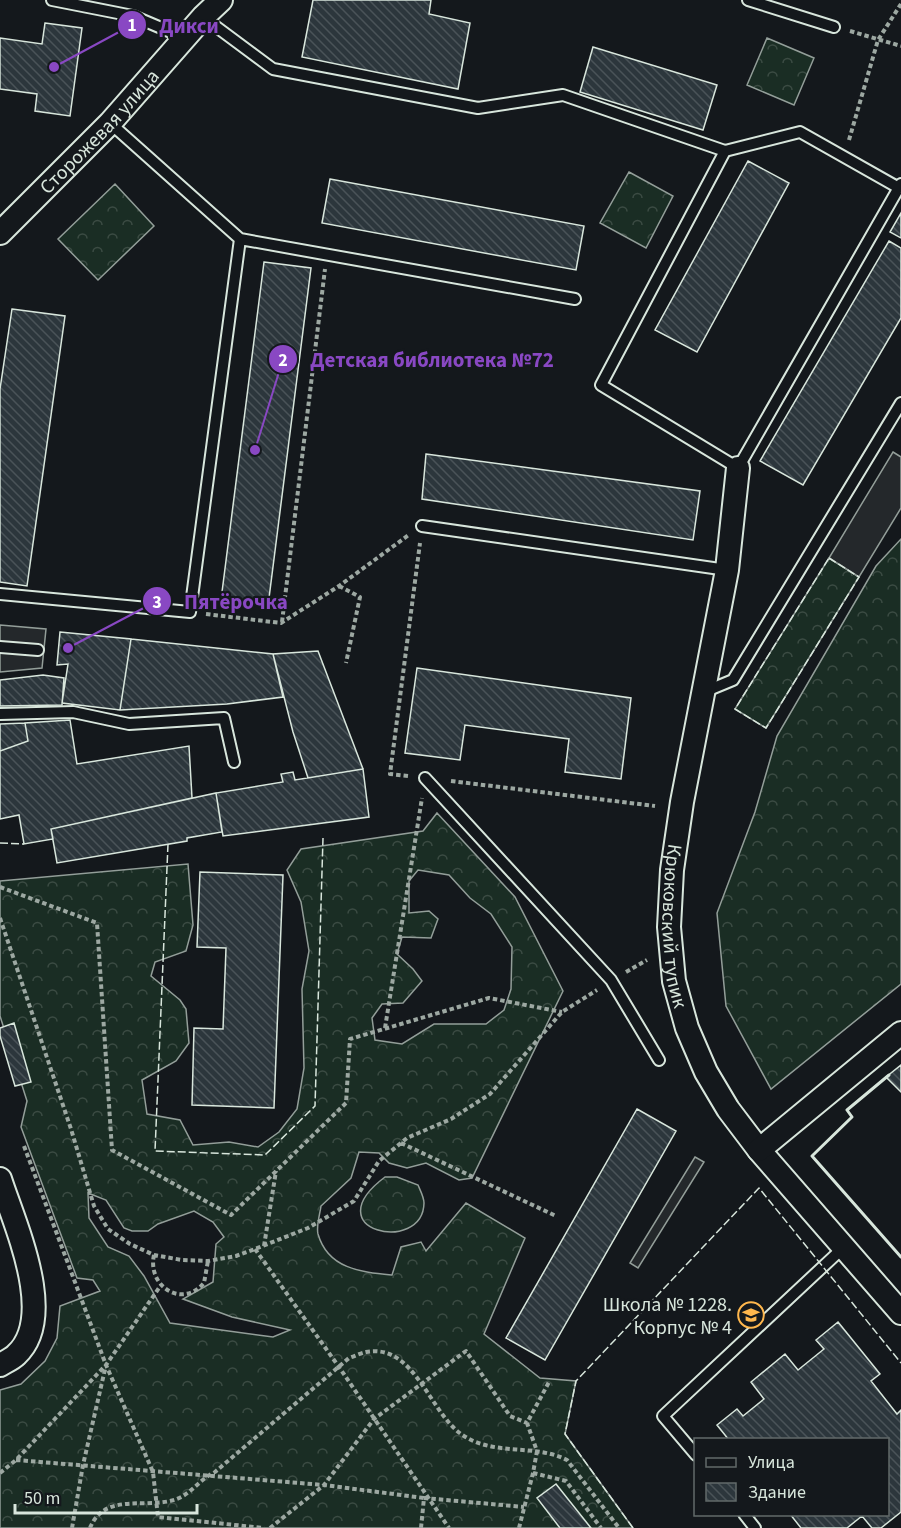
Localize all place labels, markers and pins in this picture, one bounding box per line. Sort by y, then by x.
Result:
callout: Дикси [117,6,230,45]
callout: Детская библиотека №72 [268,340,566,379]
callout: Пятёрочка [142,582,300,621]
place label: Школа № 1228. Корпус № 4 [603,1291,732,1342]
school or university icon: Школа № 1228. Корпус № 4 [736,1300,766,1330]

